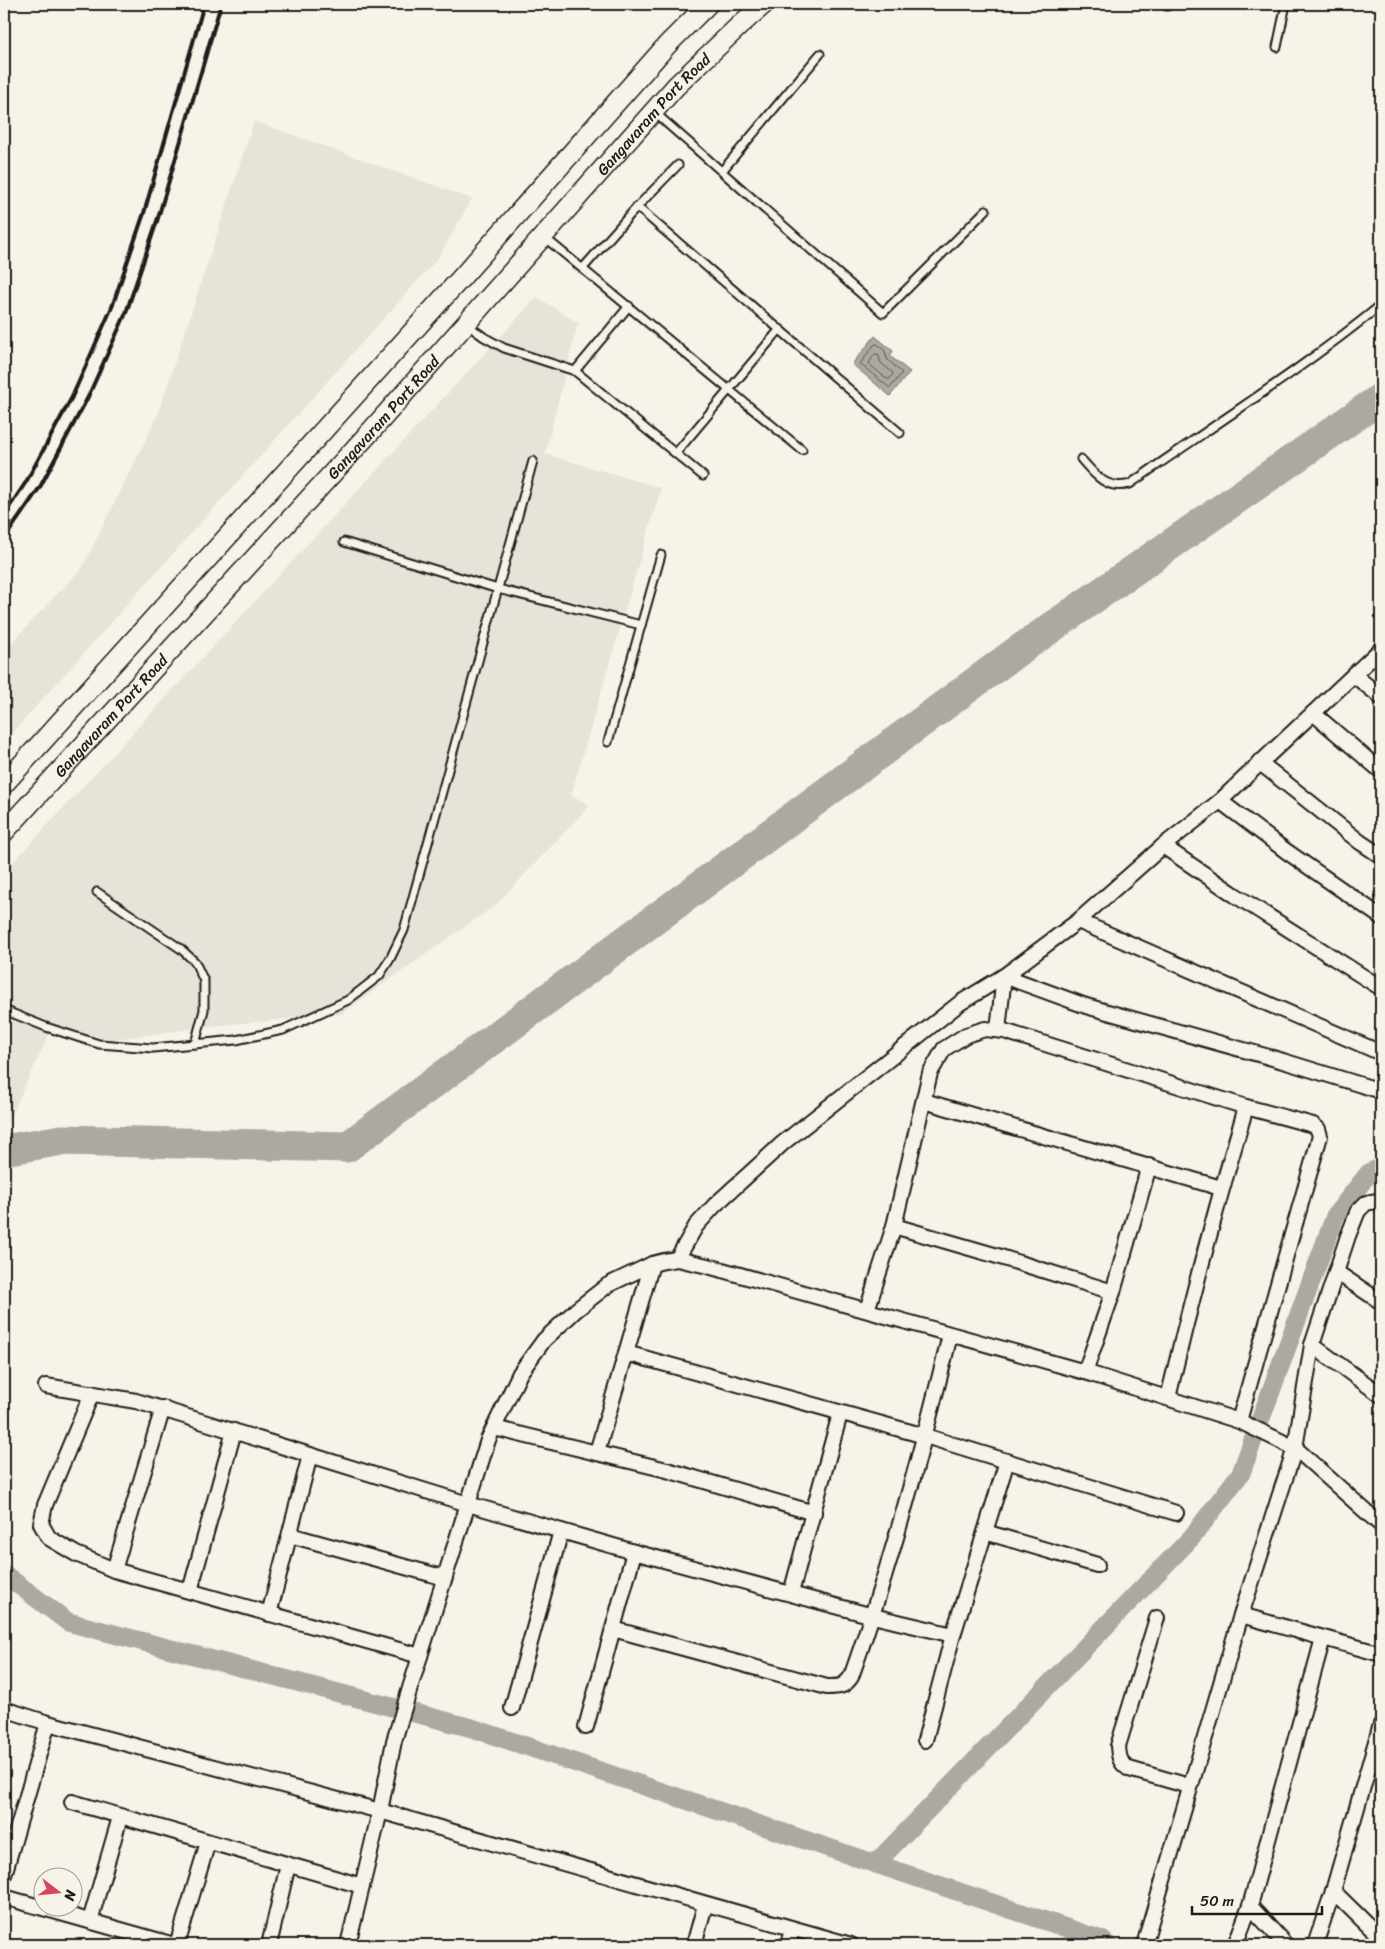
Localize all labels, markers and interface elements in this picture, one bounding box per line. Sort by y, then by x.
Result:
street label: Gangavaram Port Road [589,44,719,182]
street label: Gangavaram Port Road [319,347,448,486]
street label: Gangavaram Port Road [46,646,176,784]
north arrow [32,1866,82,1916]
scale bar [1192,1884,1322,1916]
text: N [57,1886,84,1904]
text: 50 m [1200,1888,1235,1914]

